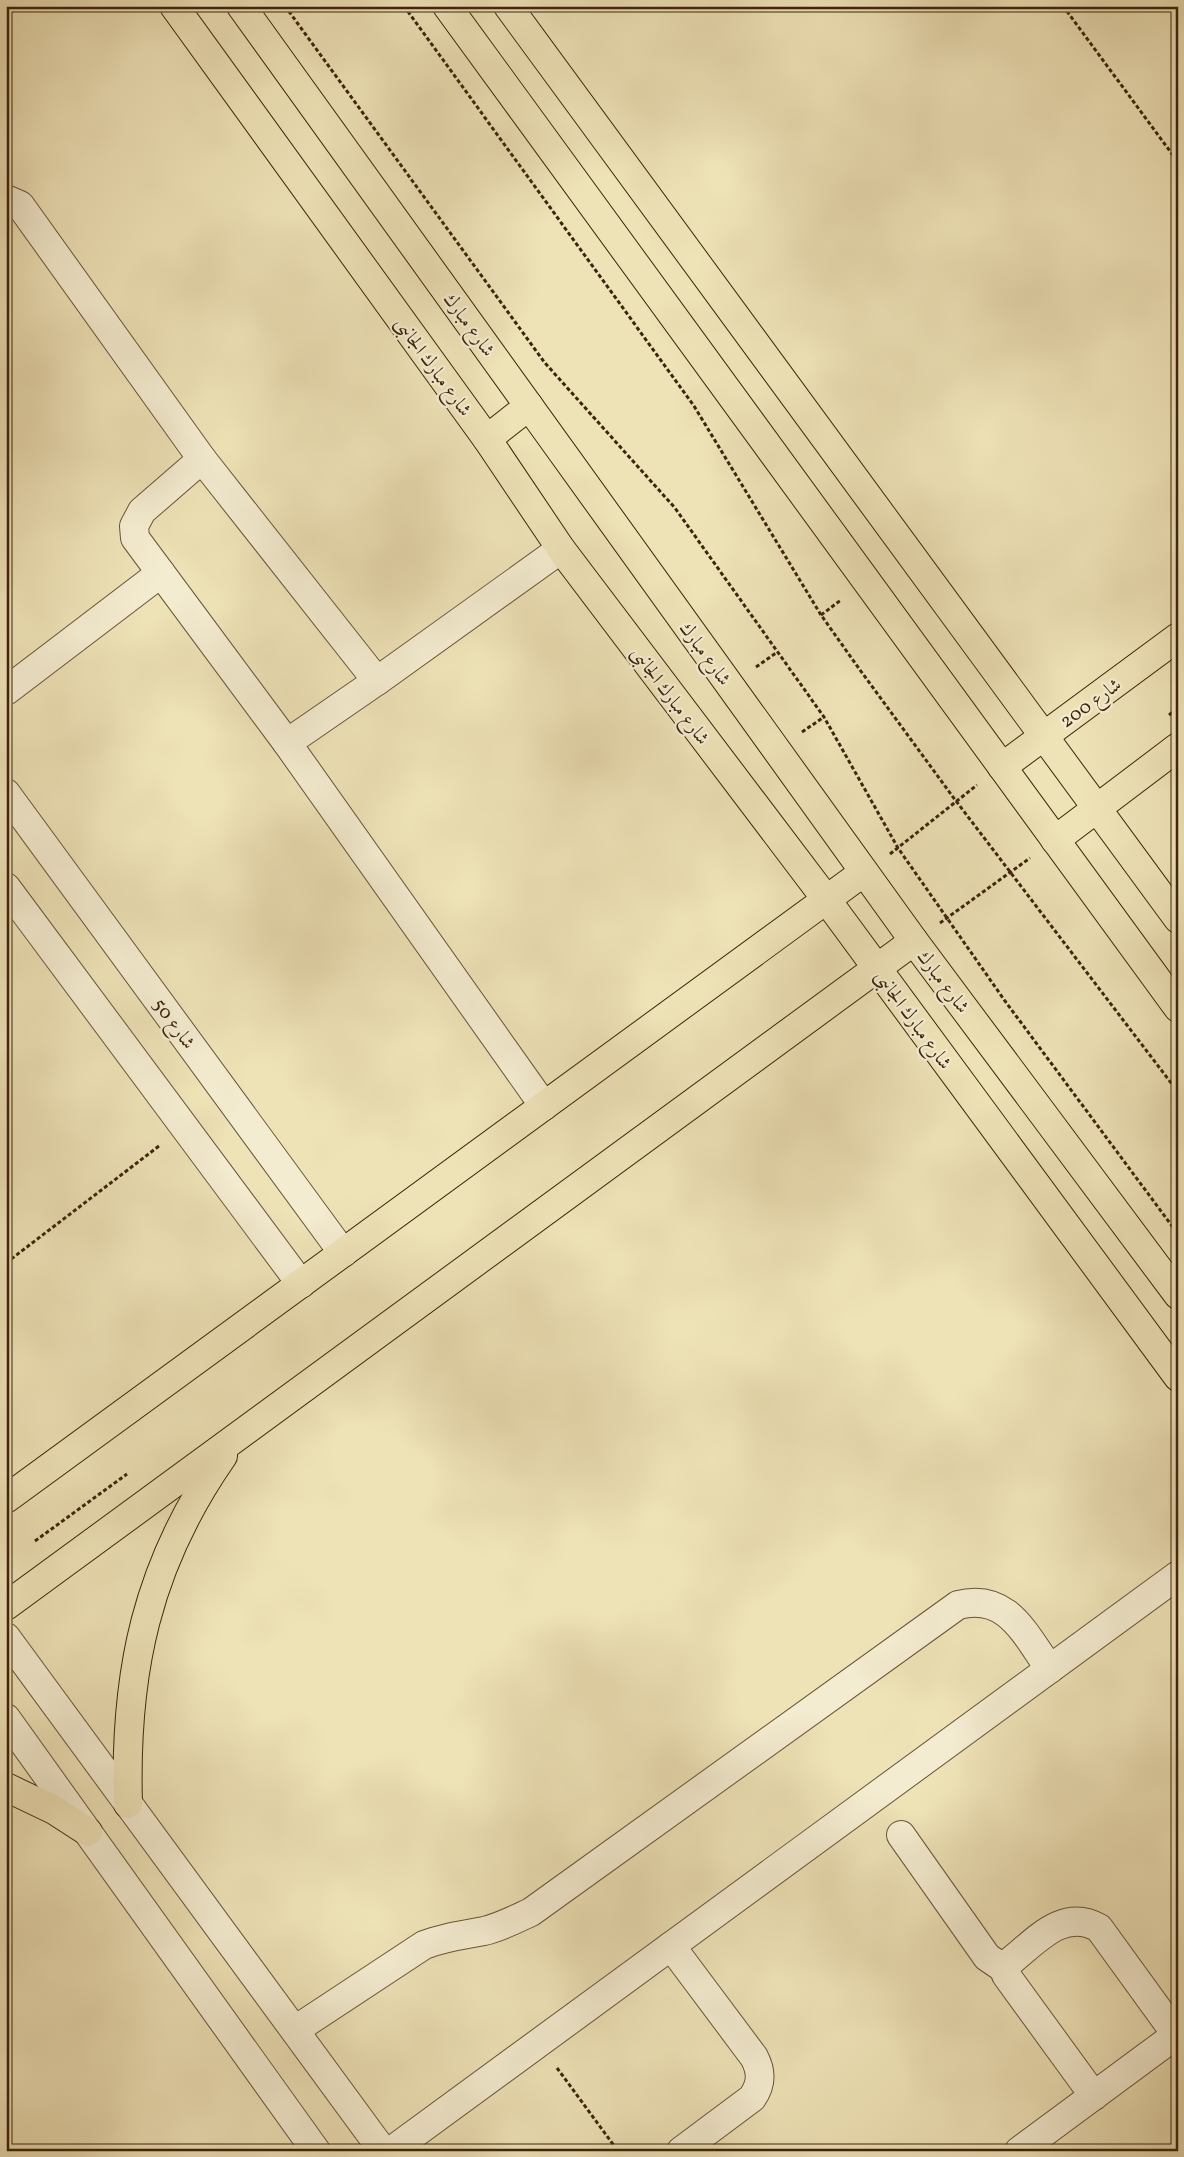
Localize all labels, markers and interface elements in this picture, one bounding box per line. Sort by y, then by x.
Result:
street label: شارع مبارك [436,288,500,363]
street label: شارع مبارك الجانبى [387,312,477,423]
street label: شارع مبارك [672,617,736,692]
street label: شارع مبارك الجانبى [623,642,715,751]
street label: شارع 200 [1055,673,1128,736]
street label: شارع مبارك [909,945,975,1020]
street label: شارع مبارك الجانبى [867,965,957,1076]
street label: شارع 50 [145,993,201,1055]

